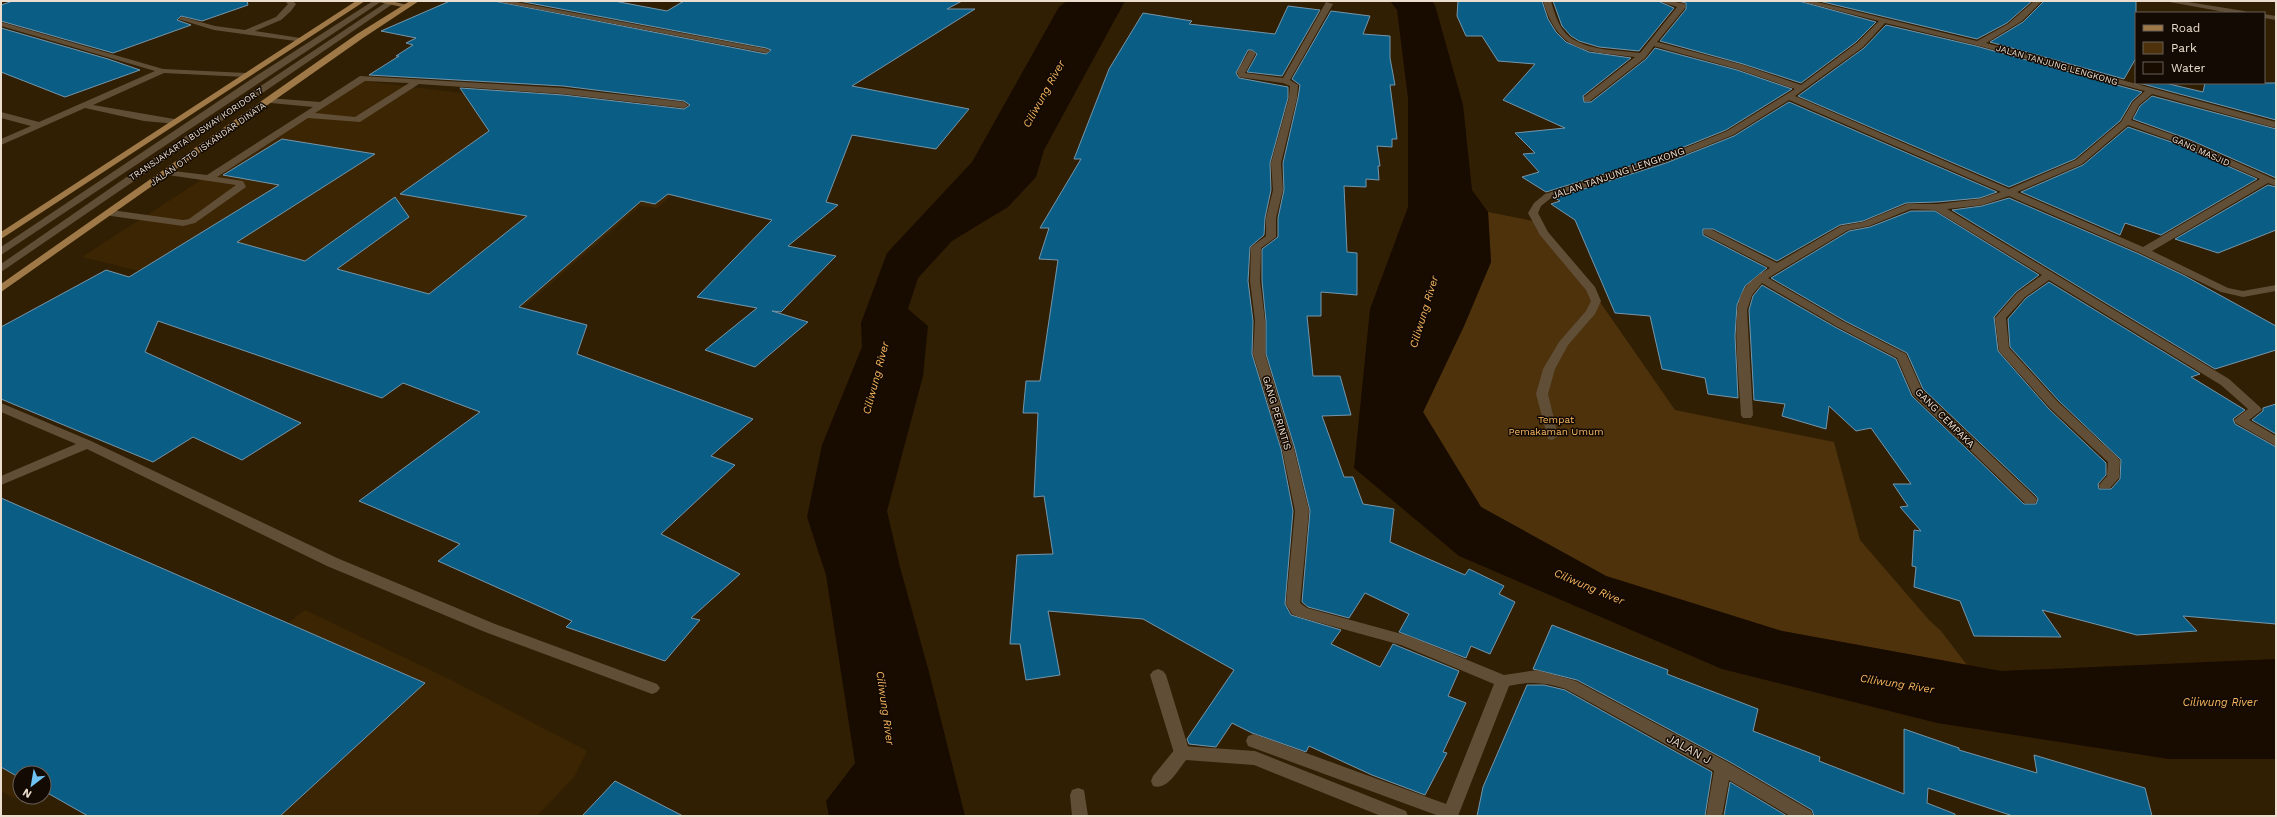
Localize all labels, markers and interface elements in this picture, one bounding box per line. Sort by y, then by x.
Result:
legend [2135,12,2265,84]
text: Road [2171,21,2200,35]
text: Park [2171,41,2197,55]
street label: JALAN TANJUNG LENGKONG [1995,43,2119,87]
water label: Ciliwung River [1020,57,1068,130]
text: Water [2171,61,2206,75]
street label: TRANSJAKARTA BUSWAY KORIDOR 7 [127,85,265,183]
street label: JALAN OTTO ISKANDAR DINATA [148,100,268,188]
street label: GANG MASJID [2171,134,2231,168]
street label: JALAN TANJUNG LENGKONG [1550,145,1686,201]
water label: Ciliwung River [1407,274,1441,350]
water label: Ciliwung River [860,339,892,416]
street label: GANG PERINTIS [1261,375,1293,451]
street label: GANG CEMPAKA [1913,386,1977,450]
park label: Tempat Pemakaman Umum [1508,414,1604,437]
water label: Ciliwung River [1552,566,1627,608]
water label: Ciliwung River [873,670,897,747]
water label: Ciliwung River [1859,672,1936,696]
water label: Ciliwung River [2183,696,2258,709]
street label: JALAN J [1664,731,1714,767]
north arrow [12,765,52,805]
text: N [20,785,34,801]

